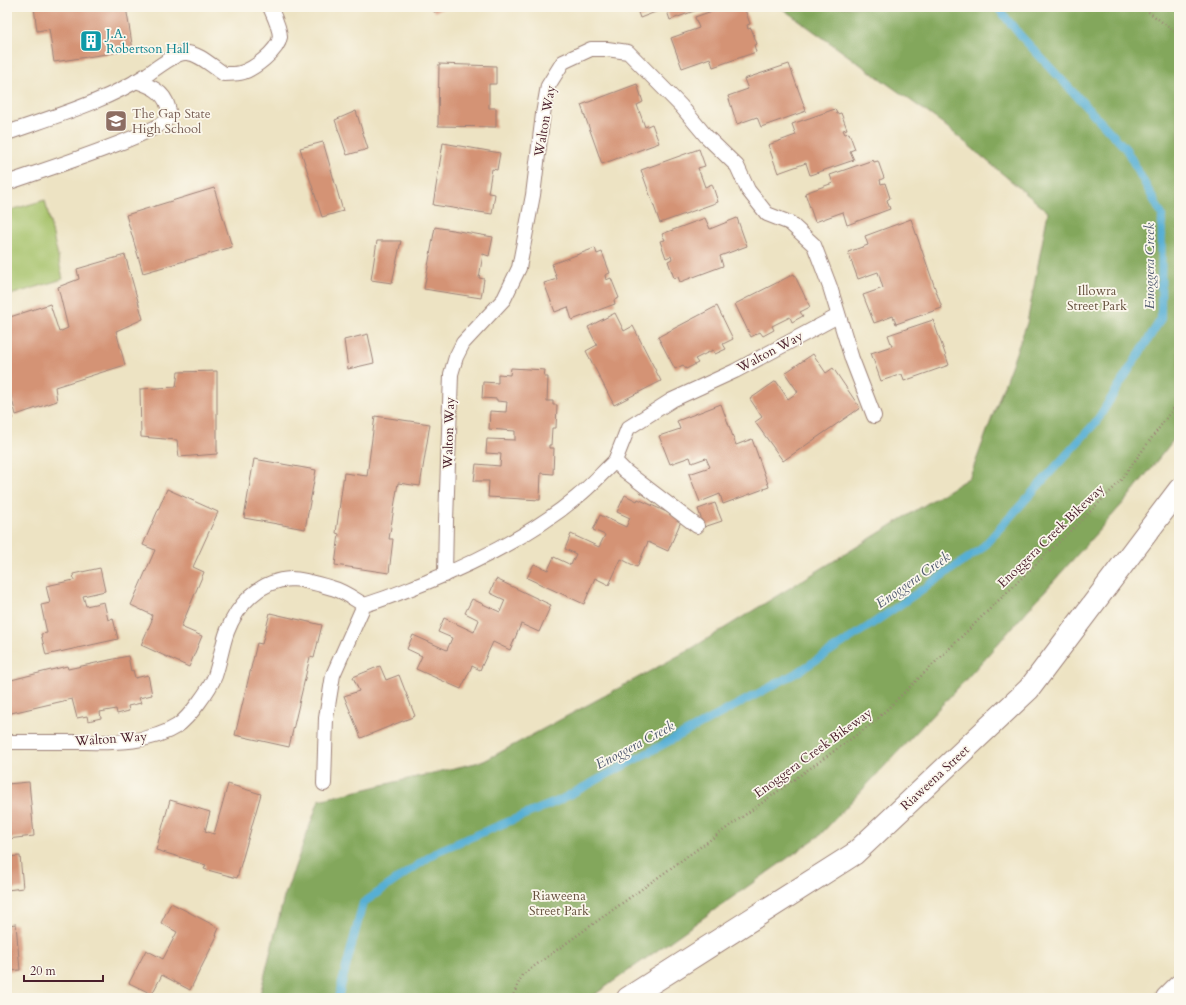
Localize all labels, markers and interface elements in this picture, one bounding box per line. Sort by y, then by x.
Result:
place label: J.A. Robertson Hall [104,25,190,58]
building icon: J.A. Robertson Hall [78,28,104,54]
street label: Walton Way [530,84,560,159]
place label: The Gap State High School [132,105,211,138]
school or university icon: The Gap State High School [103,108,129,134]
water label: Enoggera Creek [1140,223,1159,309]
park label: Illowra Street Park [1067,282,1127,315]
street label: Walton Way [733,327,806,377]
street label: Walton Way [439,397,459,470]
street label: Enoggera Creek Bikeway [994,480,1108,592]
water label: Enoggera Creek [872,547,954,613]
street label: Enoggera Creek Bikeway [750,704,876,802]
water label: Enoggera Creek [592,716,678,774]
street label: Walton Way [73,727,148,751]
street label: Riaweena Street [897,741,973,815]
park label: Riaweena Street Park [529,887,589,920]
scale bar [24,957,103,983]
text: 20 m [30,963,57,979]

